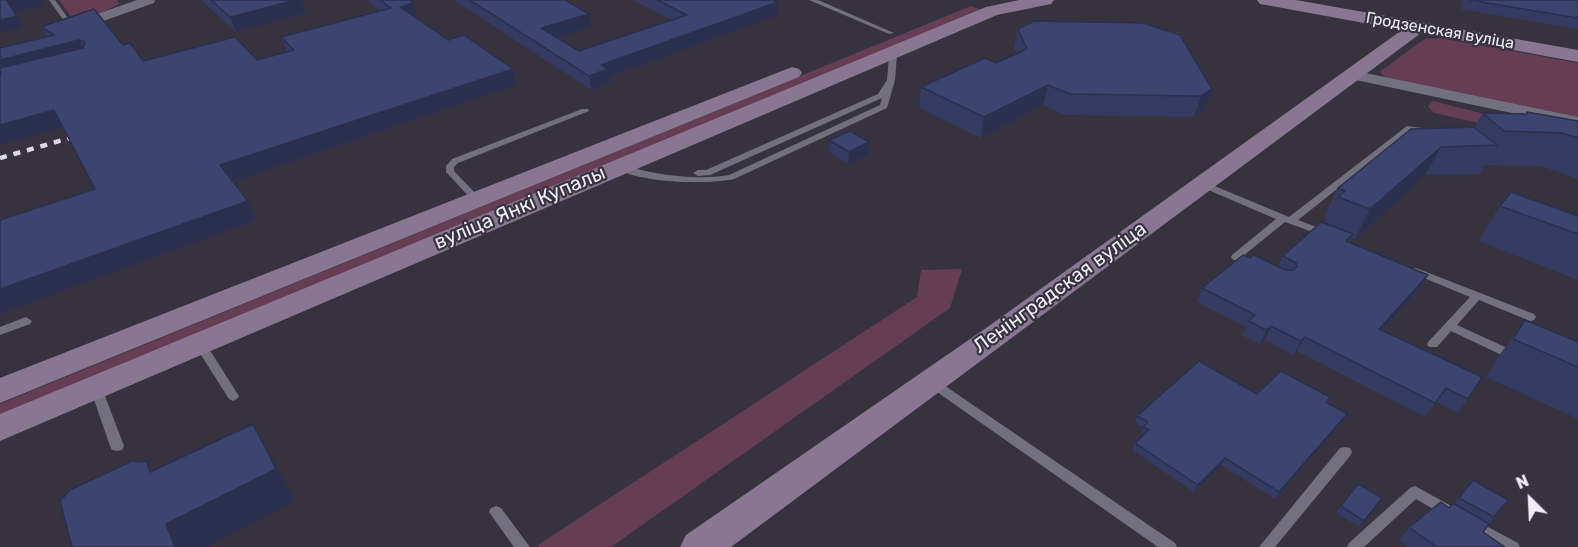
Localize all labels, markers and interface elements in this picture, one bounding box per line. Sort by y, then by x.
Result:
street label: Гродзенская вуліца [1364,9,1516,53]
street label: вуліца Янкі Купалы [431,161,609,255]
street label: Ленінградская вуліца [969,217,1151,359]
north arrow [1500,469,1560,529]
text: N [1513,471,1532,493]

